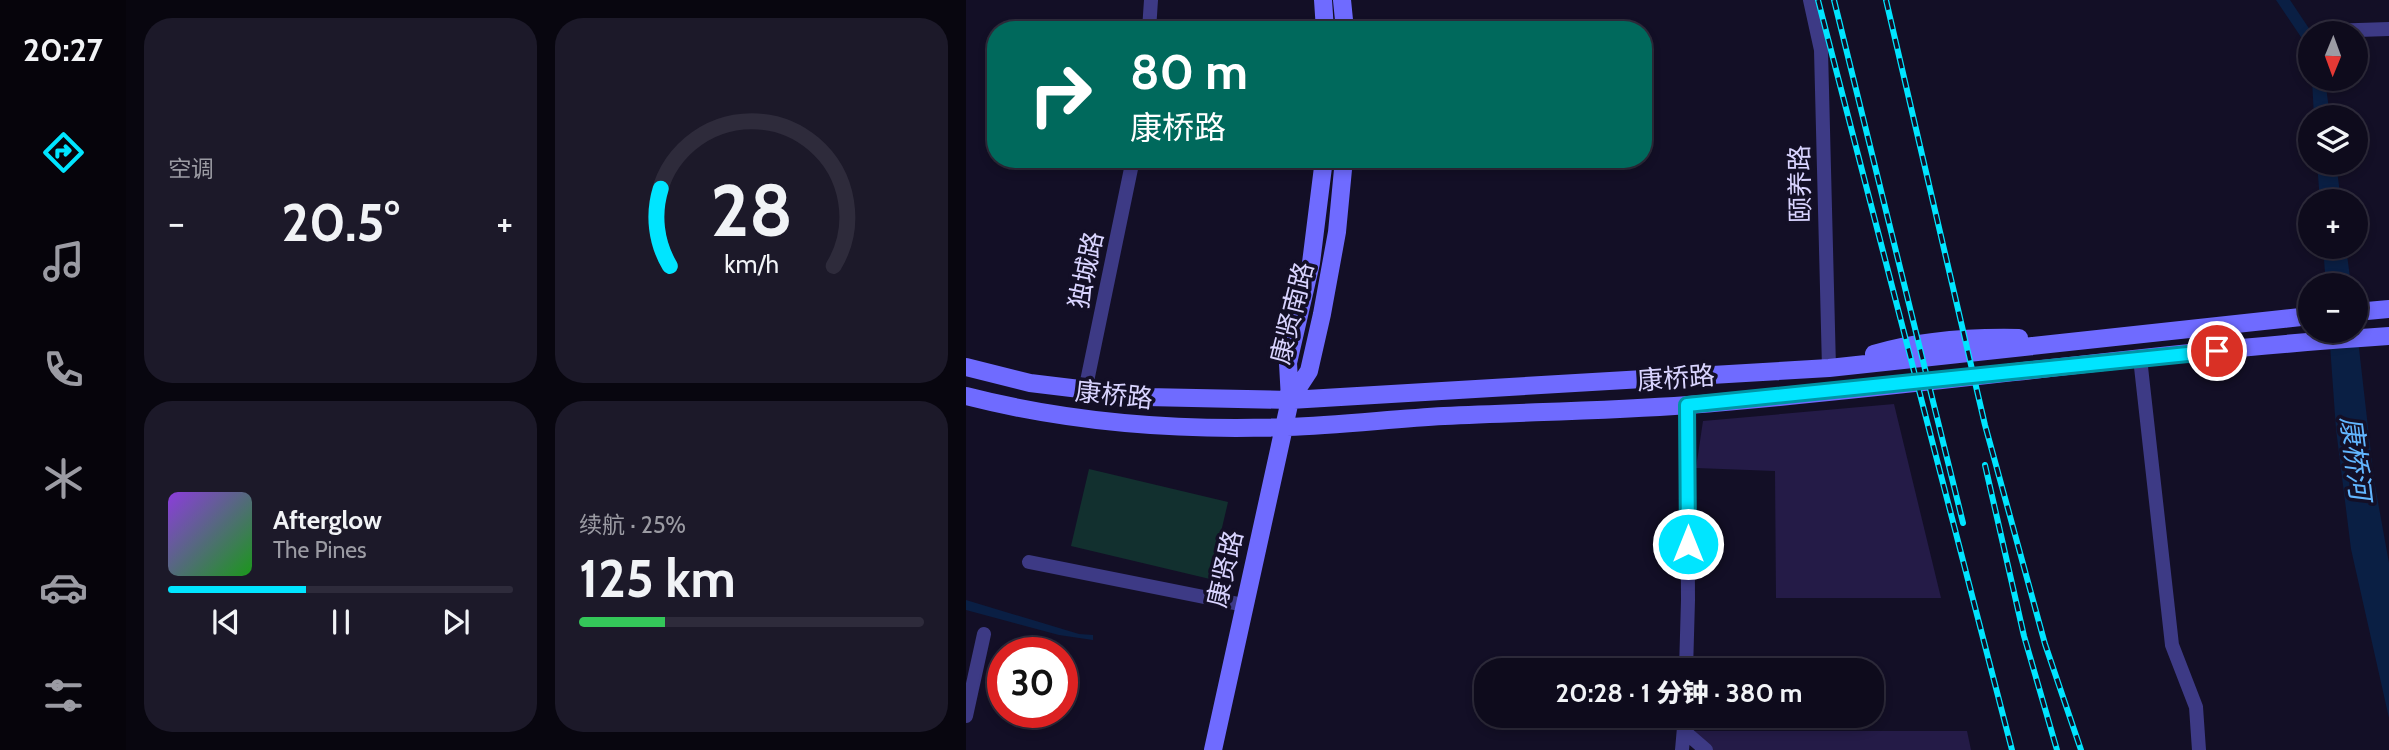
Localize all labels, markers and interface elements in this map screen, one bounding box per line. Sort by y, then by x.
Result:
north arrow [2298,21,2368,91]
map controls [2298,21,2368,343]
text: 20:27 [23,30,103,69]
text: 80 m [1130,42,1248,101]
icon: right [1015,49,1106,140]
button: layers [2298,105,2368,175]
text: 康桥路 [1130,108,1226,147]
icon: directions [39,128,88,177]
street label: 颐养路 [1783,145,1817,223]
text: 空调 [168,155,214,183]
text: 28 [710,167,793,255]
button: + [2298,189,2368,259]
text: 20.5° [281,191,400,254]
text: − [168,199,185,246]
text: + [496,199,513,246]
street label: 独城路 [1062,229,1110,311]
icon: music [39,237,88,286]
text: km/h [724,249,779,279]
street label: 康贤南路 [1264,259,1320,367]
button: − [2298,273,2368,343]
pin [2187,321,2247,381]
icon: arrive [2198,332,2236,370]
icon: phone [39,345,88,394]
street label: 康桥路 [1636,359,1716,397]
street label: 康桥路 [1074,375,1154,415]
water label: 康桥河 [2334,414,2379,507]
icon: climate [39,454,88,503]
text: Afterglow [273,504,382,536]
position arrow [1651,507,1725,581]
text: 续航 · 25% [579,511,686,539]
street label: 康贤路 [1201,527,1249,611]
text: The Pines [273,536,367,564]
text: 125 km [579,547,736,610]
icon: car [39,563,88,612]
icon: previous [207,603,245,641]
icon: pause [322,603,360,641]
icon: next [437,603,475,641]
speed limit sign: 30 [987,637,1078,728]
icon: filters [39,671,88,720]
text: 20:28 · 1 分钟 · 380 m [1556,677,1802,709]

